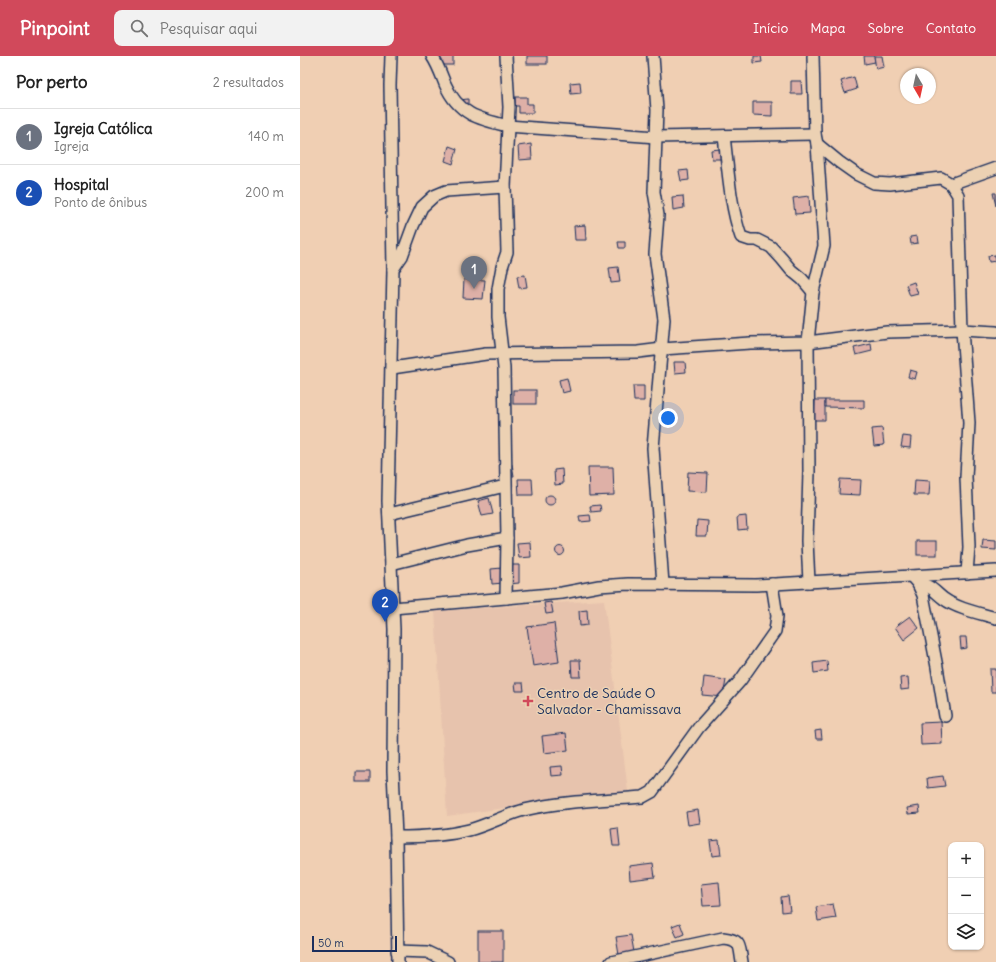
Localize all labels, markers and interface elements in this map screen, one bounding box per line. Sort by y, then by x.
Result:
search box [114,10,394,46]
text: Pinpoint [20,16,90,40]
icon: search [128,17,150,39]
text: Pesquisar aqui [160,19,257,38]
text: Início [753,19,788,37]
text: Mapa [810,19,846,37]
text: Sobre [868,19,904,37]
text: Contato [926,19,976,37]
north arrow [900,68,936,104]
text: Por perto [16,71,87,93]
text: 2 resultados [213,74,284,91]
text: Igreja Católica [54,119,152,138]
text: 1 [26,128,32,145]
text: 140 m [248,128,284,145]
text: Igreja [54,138,89,155]
text: Hospital [54,175,109,194]
text: 2 [25,184,33,201]
text: 200 m [245,184,284,201]
text: Ponto de ônibus [54,194,147,211]
pin: 1 [461,256,487,289]
your location [658,408,678,428]
pin: 2 [372,589,398,622]
place label: Centro de Saúde O Salvador - Chamissava [537,684,681,718]
marker: Centro de Saúde O Salvador - Chamissava [522,695,534,707]
map controls [948,842,984,950]
button: + [948,842,984,878]
button: − [948,878,984,914]
button: layers [948,914,984,950]
scale bar [312,934,397,953]
text: 50 m [318,936,344,950]

